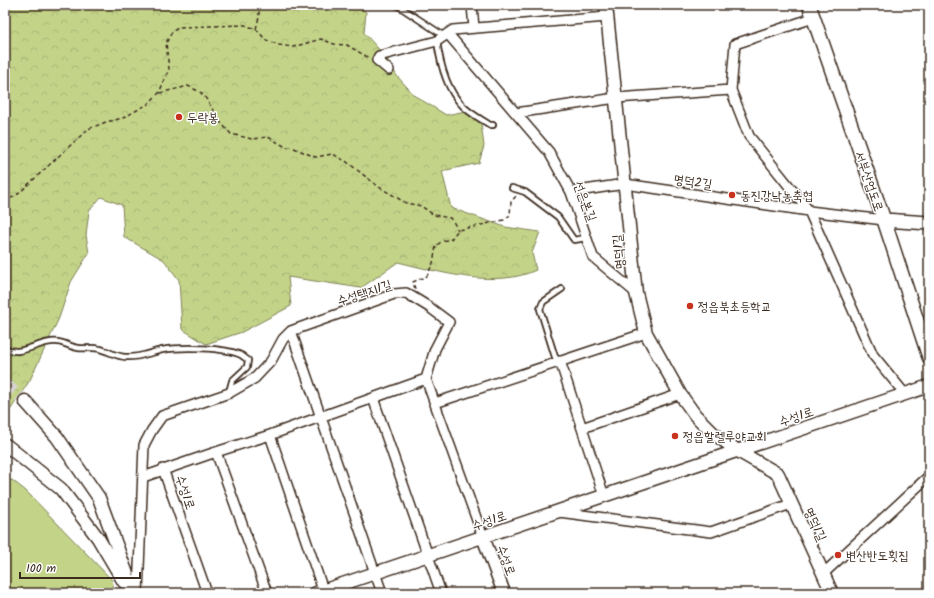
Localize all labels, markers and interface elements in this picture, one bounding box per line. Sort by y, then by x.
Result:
place label: 두락봉 [187,108,218,129]
marker: 두락봉 [174,112,184,122]
street label: 서부산업도로 [848,148,889,215]
street label: 명덕2길 [672,169,714,196]
street label: 선은본길 [567,178,602,225]
place label: 동진강낙농축협 [740,186,813,207]
marker: 동진강낙농축협 [727,190,737,200]
street label: 명덕1길 [607,233,632,271]
street label: 수성택지1길 [334,275,395,312]
place label: 정읍북초등학교 [698,297,771,318]
marker: 정읍북초등학교 [685,301,695,311]
street label: 수성1로 [776,402,817,433]
place label: 정읍할렐루야교회 [683,427,767,448]
marker: 정읍할렐루야교회 [670,431,680,441]
street label: 수성1로 [169,472,200,513]
street label: 명덕1길 [798,504,832,545]
street label: 수성1로 [469,506,510,537]
street label: 수성로 [490,542,521,579]
place label: 변산반도횟집 [846,546,909,567]
marker: 변산반도횟집 [833,550,843,560]
scale bar [20,554,140,580]
text: 100 m [26,559,57,578]

